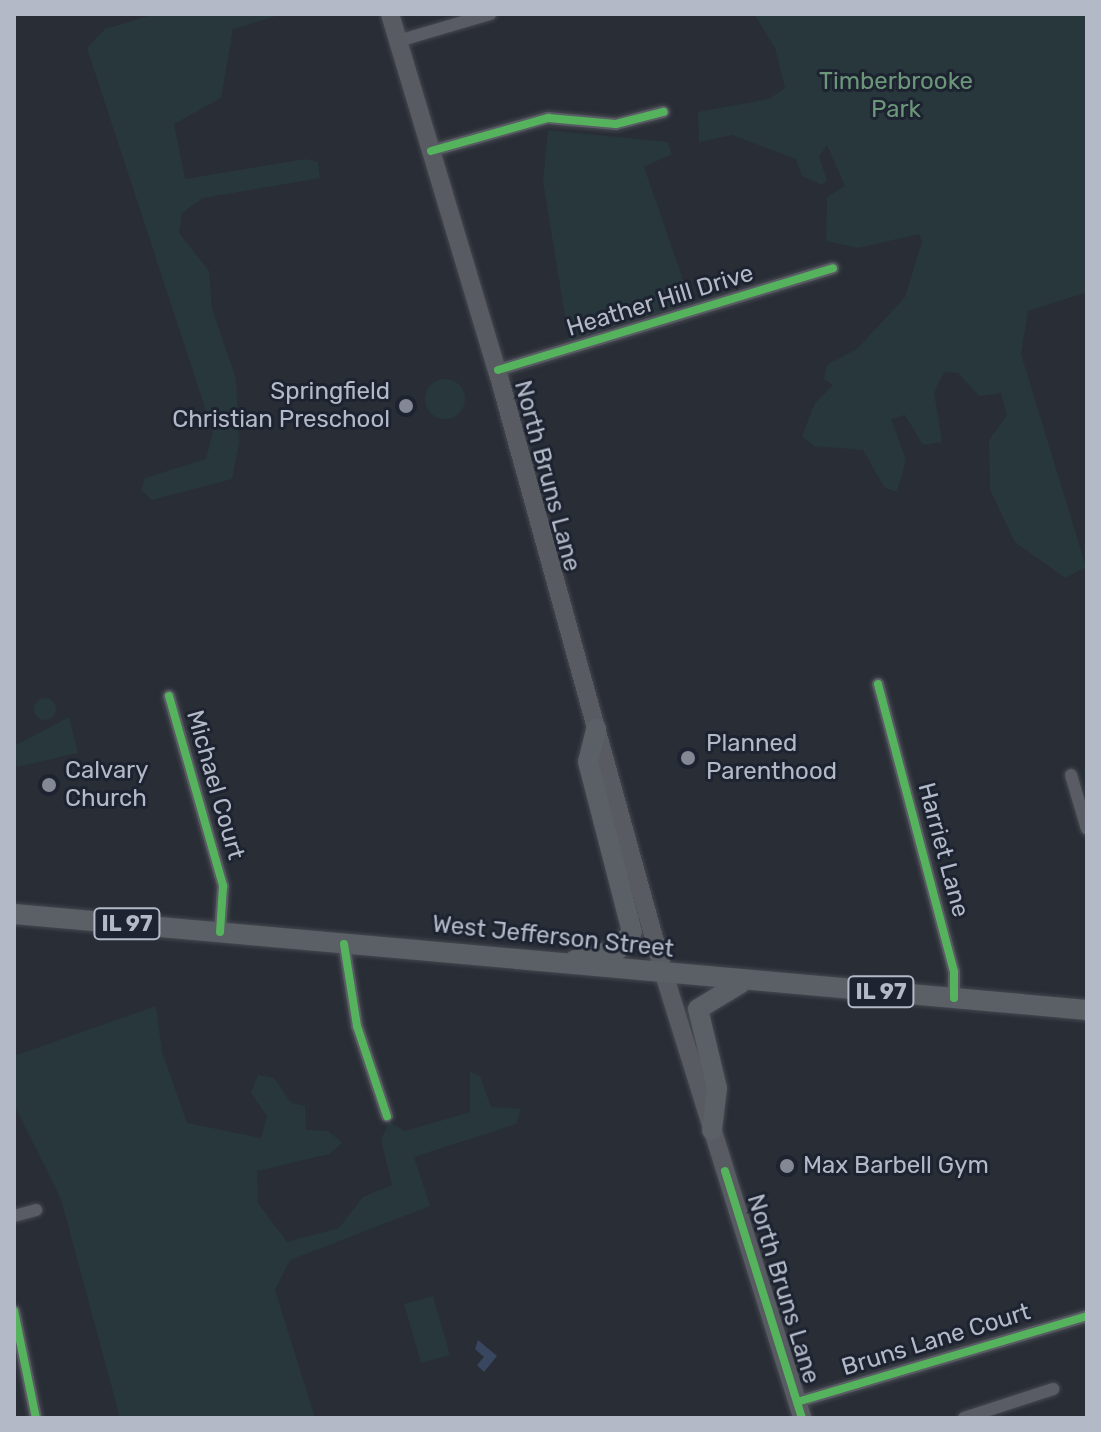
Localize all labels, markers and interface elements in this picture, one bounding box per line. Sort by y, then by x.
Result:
park label: Timberbrooke Park [819,68,973,124]
street label: Heather Hill Drive [563,259,757,343]
street label: North Bruns Lane [508,377,586,575]
place label: Springfield Christian Preschool [172,378,390,434]
marker: Springfield Christian Preschool [397,397,415,415]
street label: Michael Court [180,707,250,863]
place label: Planned Parenthood [706,730,837,786]
marker: Planned Parenthood [677,747,699,769]
place label: Calvary Church [65,757,148,813]
marker: Calvary Church [40,776,58,794]
street label: Harriet Lane [911,780,975,920]
road number: IL 97 [93,906,161,942]
street label: West Jefferson Street [431,910,675,964]
road number: IL 97 [847,974,915,1010]
place label: Max Barbell Gym [803,1152,989,1180]
marker: Max Barbell Gym [778,1157,796,1175]
street label: North Bruns Lane [741,1191,825,1387]
street label: Bruns Lane Court [838,1298,1034,1382]

